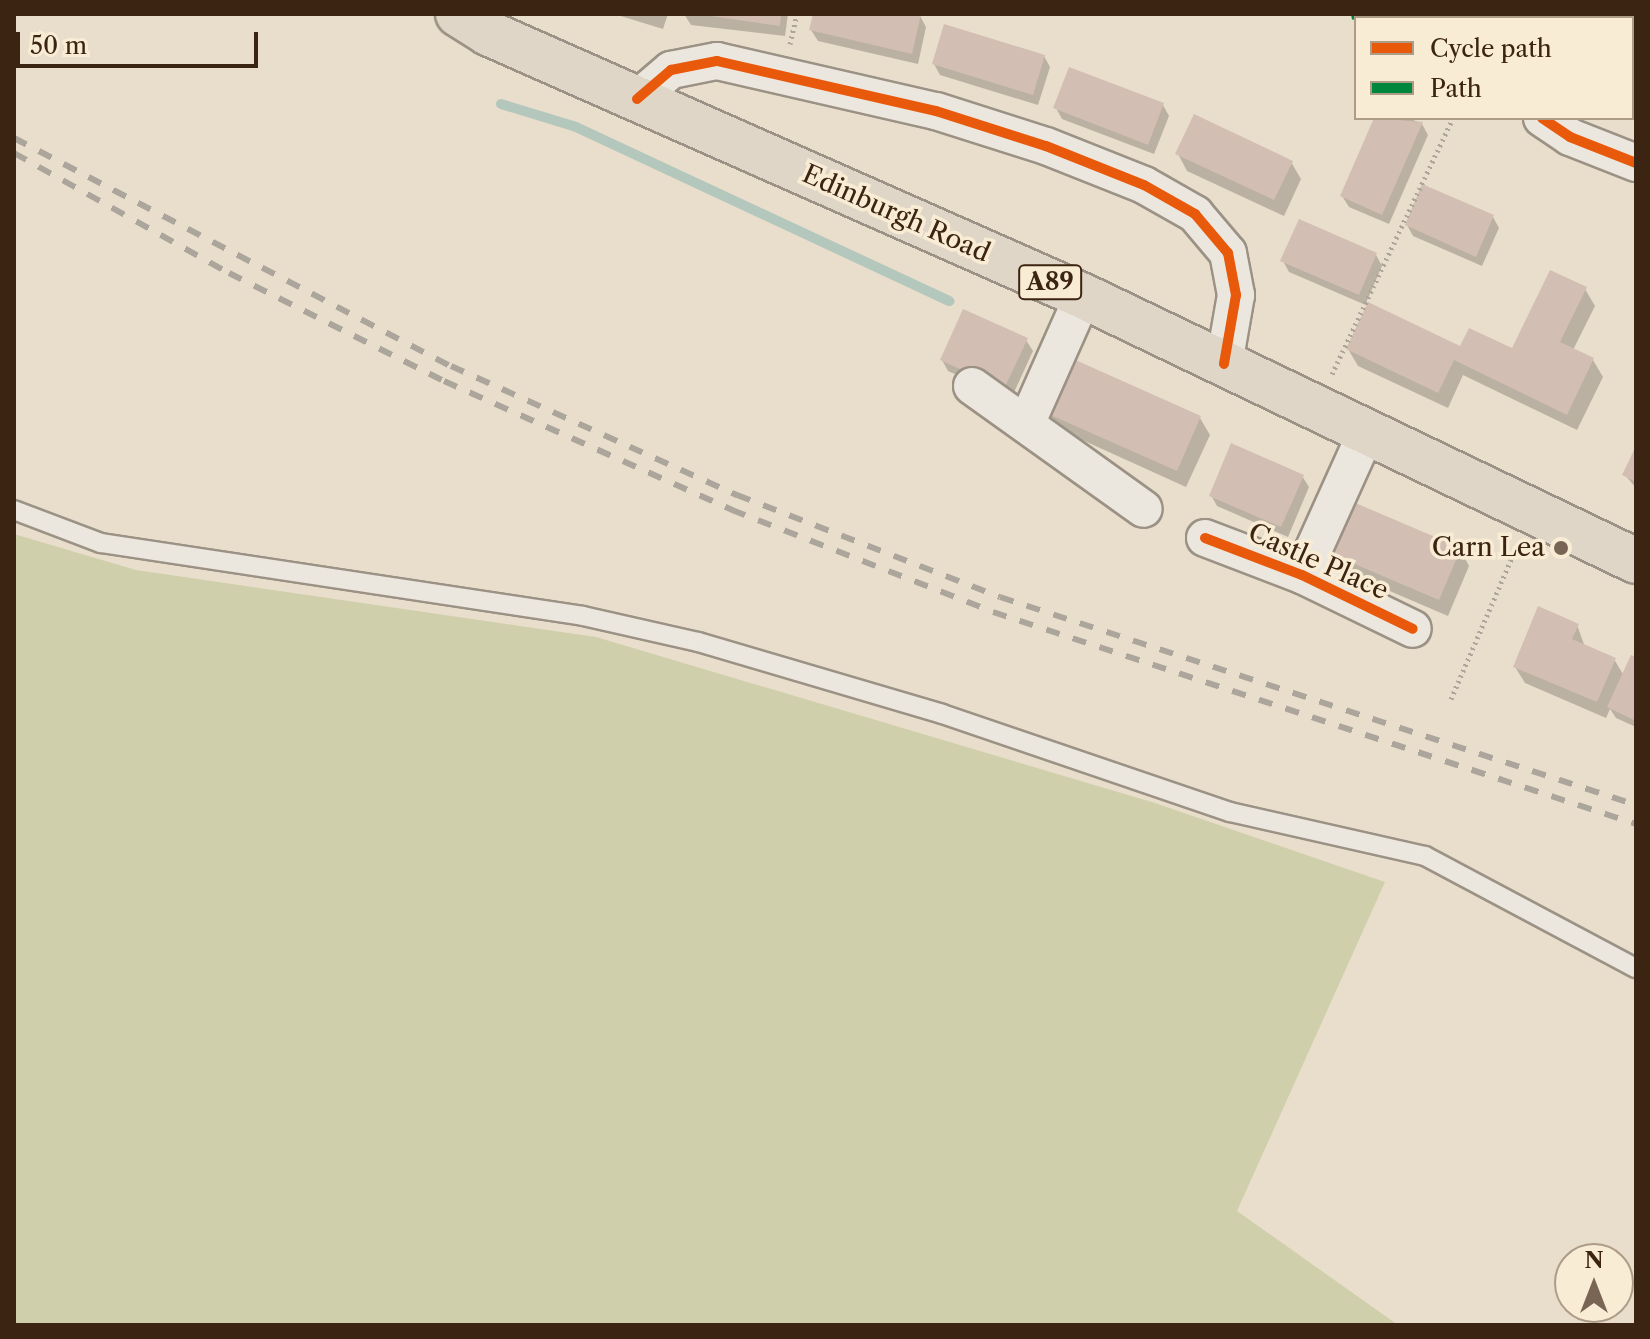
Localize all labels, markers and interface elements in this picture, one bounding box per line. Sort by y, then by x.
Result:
scale bar [20,16,262,66]
legend [1354,16,1634,120]
text: 50 m [30,31,87,60]
text: Cycle path [1430,34,1552,63]
text: Path [1430,74,1482,103]
street label: Edinburgh Road [798,159,994,269]
road number: A89 [1018,262,1082,302]
street label: Castle Place [1243,517,1393,607]
place label: Carn Lea [1432,532,1545,564]
marker: Carn Lea [1552,539,1570,557]
north arrow [1554,1243,1634,1323]
text: N [1584,1247,1604,1274]

